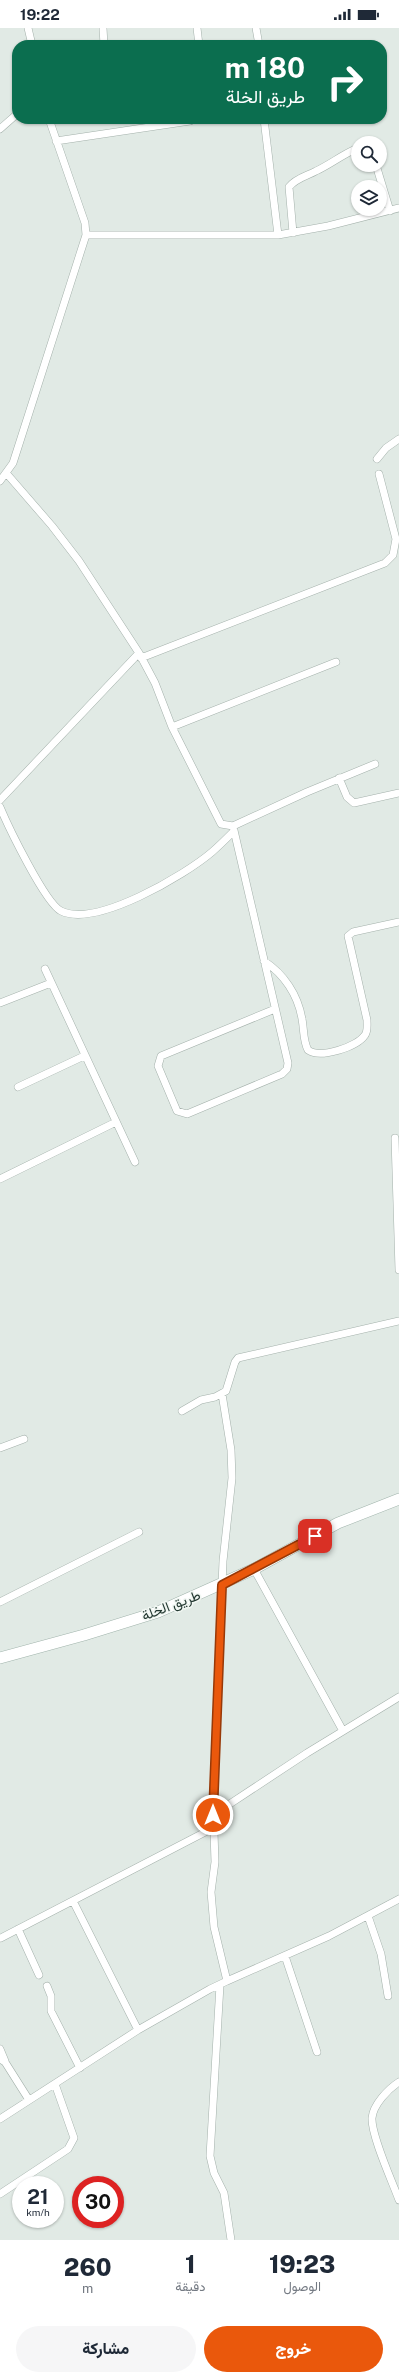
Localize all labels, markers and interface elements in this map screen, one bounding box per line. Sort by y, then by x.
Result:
text: 19:22 [20,6,60,23]
text: 180 m [225,51,305,84]
icon: right [319,56,371,108]
text: طريق الخلة [226,86,305,107]
map controls [351,136,387,216]
button: search [351,136,387,172]
button: layers [351,180,387,216]
pin [298,1519,332,1553]
icon: arrive [304,1525,326,1547]
street label: طريق الخلة [139,1586,203,1624]
position arrow [192,1794,234,1836]
speed limit sign: 30 [72,2176,124,2228]
text: 21 [27,2185,49,2209]
text: km/h [26,2206,50,2218]
text: 1 [185,2250,196,2278]
text: 19:23 [269,2250,335,2278]
text: 260 [64,2253,112,2281]
text: دقيقة [175,2279,205,2294]
text: الوصول [283,2279,321,2294]
text: m [82,2281,93,2296]
button: مشاركة [16,2326,196,2372]
button: خروج [204,2326,383,2372]

